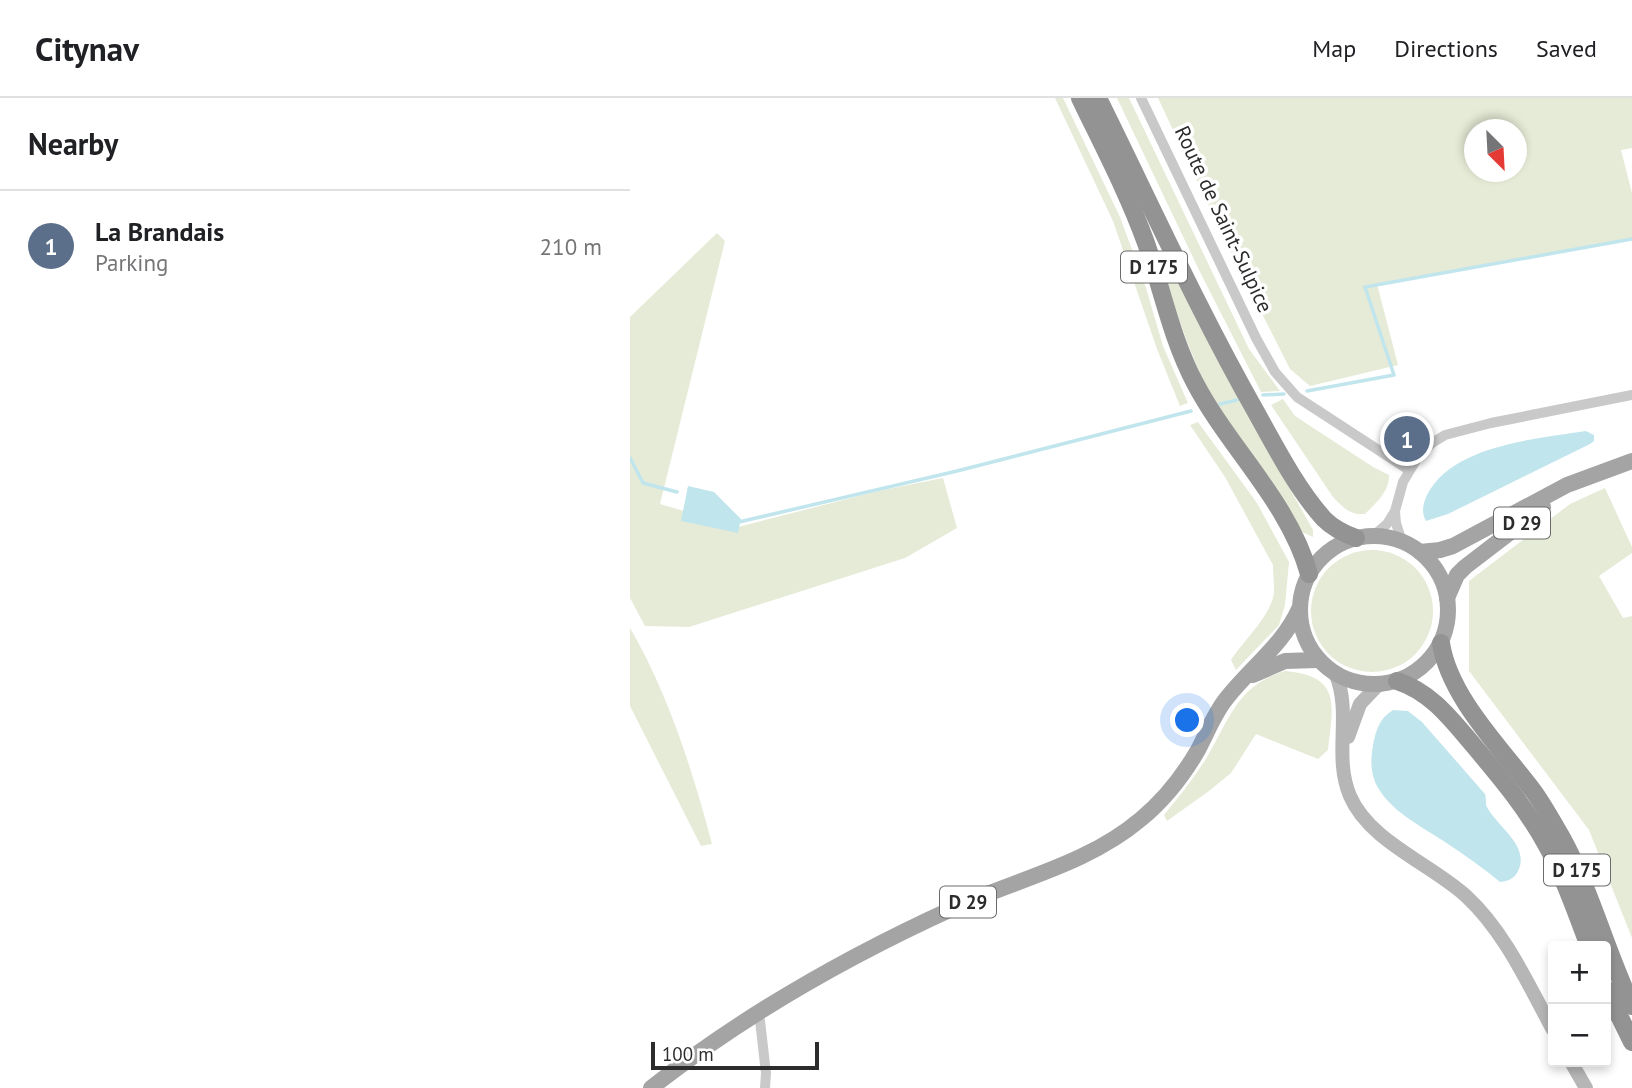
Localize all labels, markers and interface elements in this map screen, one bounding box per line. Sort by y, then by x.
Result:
text: Citynav [35,27,139,70]
text: Map [1312,33,1356,64]
text: Directions [1394,33,1498,64]
text: Saved [1536,33,1597,64]
north arrow [1464,119,1527,182]
street label: Route de Saint-Sulpice [1169,121,1279,317]
text: Nearby [28,124,118,163]
text: La Brandais [95,215,224,248]
text: 1 [44,232,58,261]
text: 210 m [540,232,602,261]
text: Parking [95,248,168,277]
road number: D 175 [1121,252,1187,282]
pin: 1 [1384,413,1430,465]
road number: D 29 [1494,508,1550,538]
your location [1170,703,1204,737]
road number: D 175 [1544,855,1610,886]
road number: D 29 [940,887,996,918]
map controls [1548,941,1611,1067]
button: + [1548,941,1611,1004]
button: − [1548,1004,1611,1067]
scale bar [651,1039,819,1071]
text: 100 m [662,1042,714,1066]

